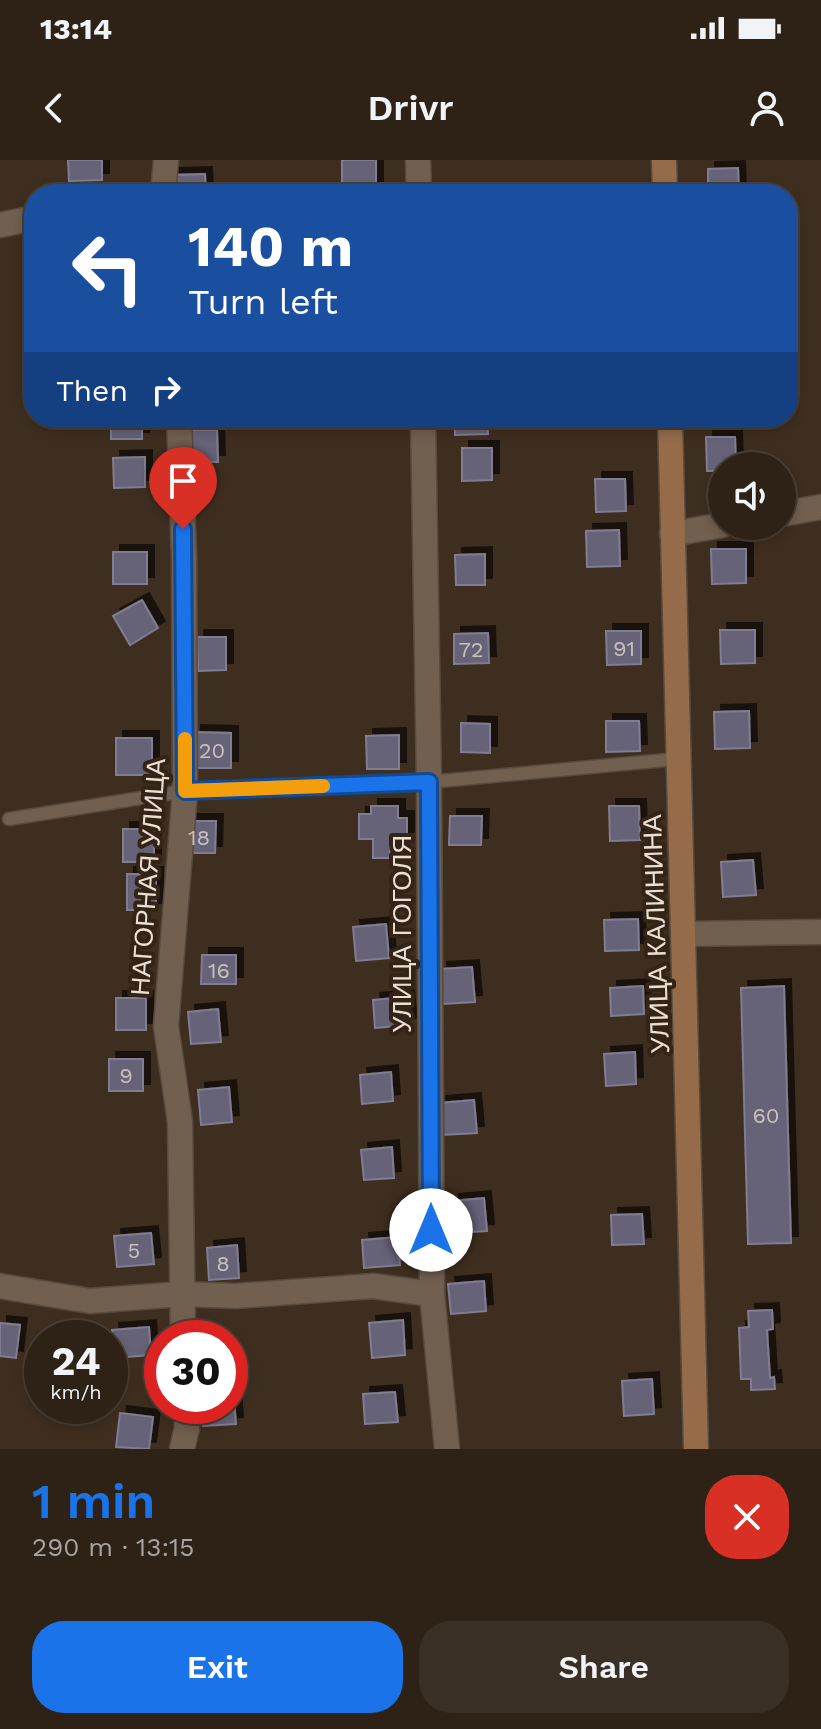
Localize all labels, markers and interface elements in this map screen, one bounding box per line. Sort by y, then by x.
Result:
text: 13:14 [40,11,112,46]
icon: back [32,86,76,130]
icon: person [745,86,789,130]
text: Drivr [368,87,453,129]
text: 140 m [188,214,353,280]
icon: left [56,216,160,320]
text: Turn left [188,281,338,323]
icon: right [144,368,188,412]
text: Then [56,373,128,408]
pin [149,447,217,529]
map controls [708,452,796,540]
button: sound [708,452,796,540]
icon: arrive [161,459,205,503]
house number: 91 [613,636,635,661]
house number: 72 [458,637,484,662]
house number: 20 [199,738,225,763]
street label: НАГОРНАЯ УЛИЦА [125,757,171,997]
street label: УЛИЦА КАЛИНИНА [637,813,675,1054]
house number: 18 [188,825,210,850]
street label: УЛИЦА ГОГОЛЯ [387,835,417,1033]
house number: 16 [208,958,230,983]
house number: 9 [119,1063,133,1088]
house number: 60 [752,1103,780,1128]
position arrow [389,1188,473,1272]
house number: 5 [128,1238,140,1263]
house number: 8 [216,1251,230,1276]
speed limit sign: 30 [144,1320,248,1424]
text: 24 [51,1338,101,1385]
text: km/h [50,1380,102,1404]
text: 1 min [32,1473,155,1530]
button: close [705,1475,789,1559]
text: 290 m · 13:15 [32,1532,194,1562]
button: Exit [32,1621,403,1713]
button: Share [419,1621,789,1713]

